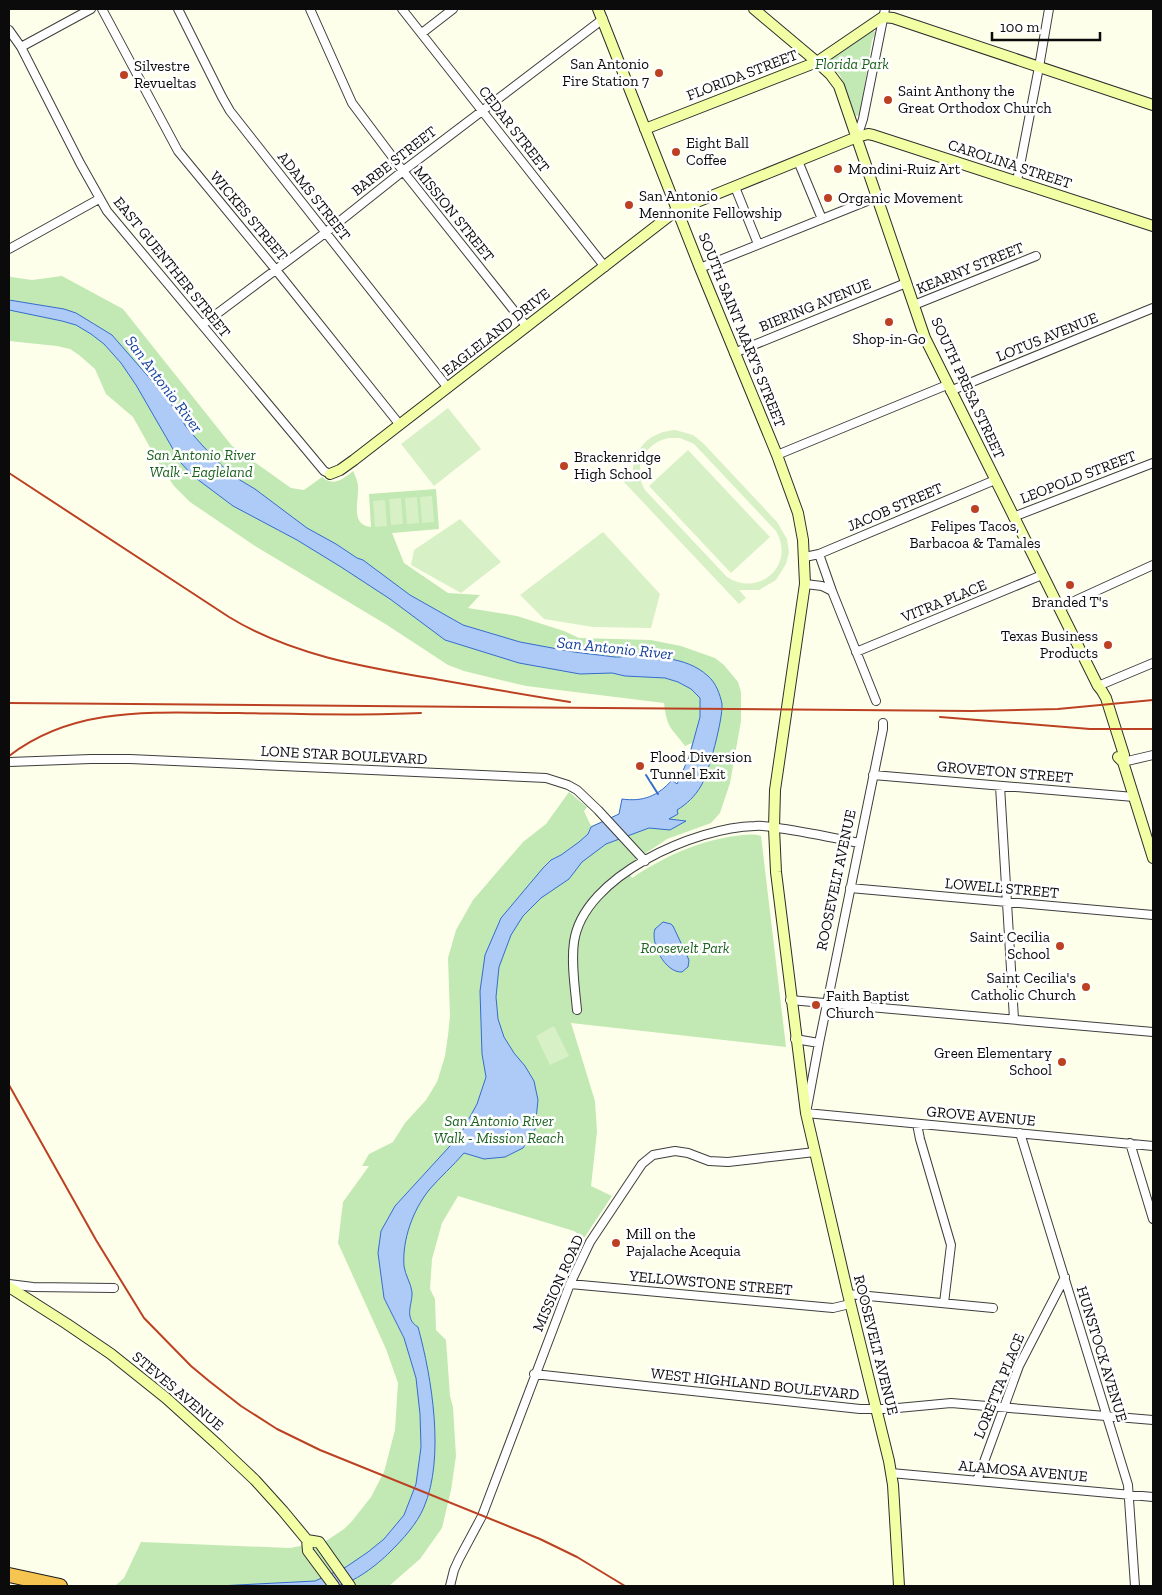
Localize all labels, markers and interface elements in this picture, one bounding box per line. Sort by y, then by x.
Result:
scale bar [992,10,1100,42]
text: 100 m [1000,18,1039,36]
street label: FLORIDA STREET [684,46,800,104]
place label: San Antonio Fire Station 7 [562,55,649,90]
park label: Florida Park [815,55,889,73]
place label: Silvestre Revueltas [134,57,196,92]
marker: San Antonio Fire Station 7 [653,67,665,79]
marker: Silvestre Revueltas [118,69,130,81]
street label: CEDAR STREET [475,82,553,176]
place label: Saint Anthony the Great Orthodox Church [898,82,1052,117]
marker: Saint Anthony the Great Orthodox Church [882,94,894,106]
street label: BARBE STREET [348,122,440,200]
place label: Eight Ball Coffee [686,134,749,169]
street label: CAROLINA STREET [946,135,1074,193]
marker: Eight Ball Coffee [670,146,682,158]
street label: ADAMS STREET [274,148,354,244]
place label: Mondini-Ruiz Art [848,160,961,178]
street label: MISSION STREET [410,163,498,265]
marker: Mondini-Ruiz Art [832,163,844,175]
street label: WICKES STREET [206,167,292,265]
place label: San Antonio Mennonite Fellowship [639,187,782,222]
place label: Organic Movement [838,189,963,207]
marker: Organic Movement [822,192,834,204]
street label: EAST GUENTHER STREET [110,193,234,341]
marker: San Antonio Mennonite Fellowship [623,199,635,211]
street label: SOUTH SAINT MARY'S STREET [695,230,789,430]
street label: KEARNY STREET [914,238,1026,298]
street label: BIERING AVENUE [757,274,874,336]
street label: EAGLELAND DRIVE [439,284,553,380]
street label: LOTUS AVENUE [994,308,1101,366]
street label: SOUTH PRESA STREET [927,314,1009,462]
marker: Shop-in-Go [883,316,895,328]
place label: Shop-in-Go [852,330,926,348]
water label: San Antonio River [121,332,207,437]
park label: San Antonio River Walk - Eagleland [146,446,256,481]
street label: LEOPOLD STREET [1017,447,1139,507]
place label: Brackenridge High School [574,448,661,483]
marker: Brackenridge High School [558,460,570,472]
street label: JACOB STREET [845,479,945,535]
marker: Felipes Tacos, Barbacoa & Tamales [969,503,981,515]
place label: Felipes Tacos, Barbacoa & Tamales [909,517,1041,552]
street label: VITRA PLACE [898,576,989,627]
marker: Branded T's [1064,579,1076,591]
place label: Branded T's [1032,593,1108,611]
place label: Texas Business Products [1001,627,1098,662]
water label: San Antonio River [556,632,674,664]
marker: Texas Business Products [1102,639,1114,651]
street label: LONE STAR BOULEVARD [260,742,428,768]
place label: Flood Diversion Tunnel Exit [650,748,752,783]
street label: GROVETON STREET [936,757,1074,787]
marker: Flood Diversion Tunnel Exit [634,760,646,772]
street label: ROOSEVELT AVENUE [812,808,860,952]
street label: LOWELL STREET [944,874,1060,902]
place label: Saint Cecilia School [970,928,1050,963]
park label: Roosevelt Park [640,939,730,957]
marker: Saint Cecilia School [1054,940,1066,952]
place label: Saint Cecilia's Catholic Church [971,969,1077,1004]
marker: Saint Cecilia's Catholic Church [1080,981,1092,993]
place label: Faith Baptist Church [826,987,910,1022]
marker: Faith Baptist Church [810,999,822,1011]
place label: Green Elementary School [934,1044,1052,1079]
marker: Green Elementary School [1056,1056,1068,1068]
street label: GROVE AVENUE [926,1102,1036,1130]
park label: San Antonio River Walk - Mission Reach [434,1112,565,1147]
place label: Mill on the Pajalache Acequia [626,1225,741,1260]
street label: MISSION ROAD [529,1232,587,1334]
marker: Mill on the Pajalache Acequia [610,1237,622,1249]
street label: YELLOWSTONE STREET [628,1267,793,1299]
street label: ROOSEVELT AVENUE [850,1273,902,1417]
street label: HUNSTOCK AVENUE [1073,1284,1131,1424]
street label: LORETTA PLACE [970,1331,1028,1441]
street label: STEVES AVENUE [129,1348,227,1434]
street label: WEST HIGHLAND BOULEVARD [650,1364,860,1404]
street label: ALAMOSA AVENUE [958,1456,1088,1486]

